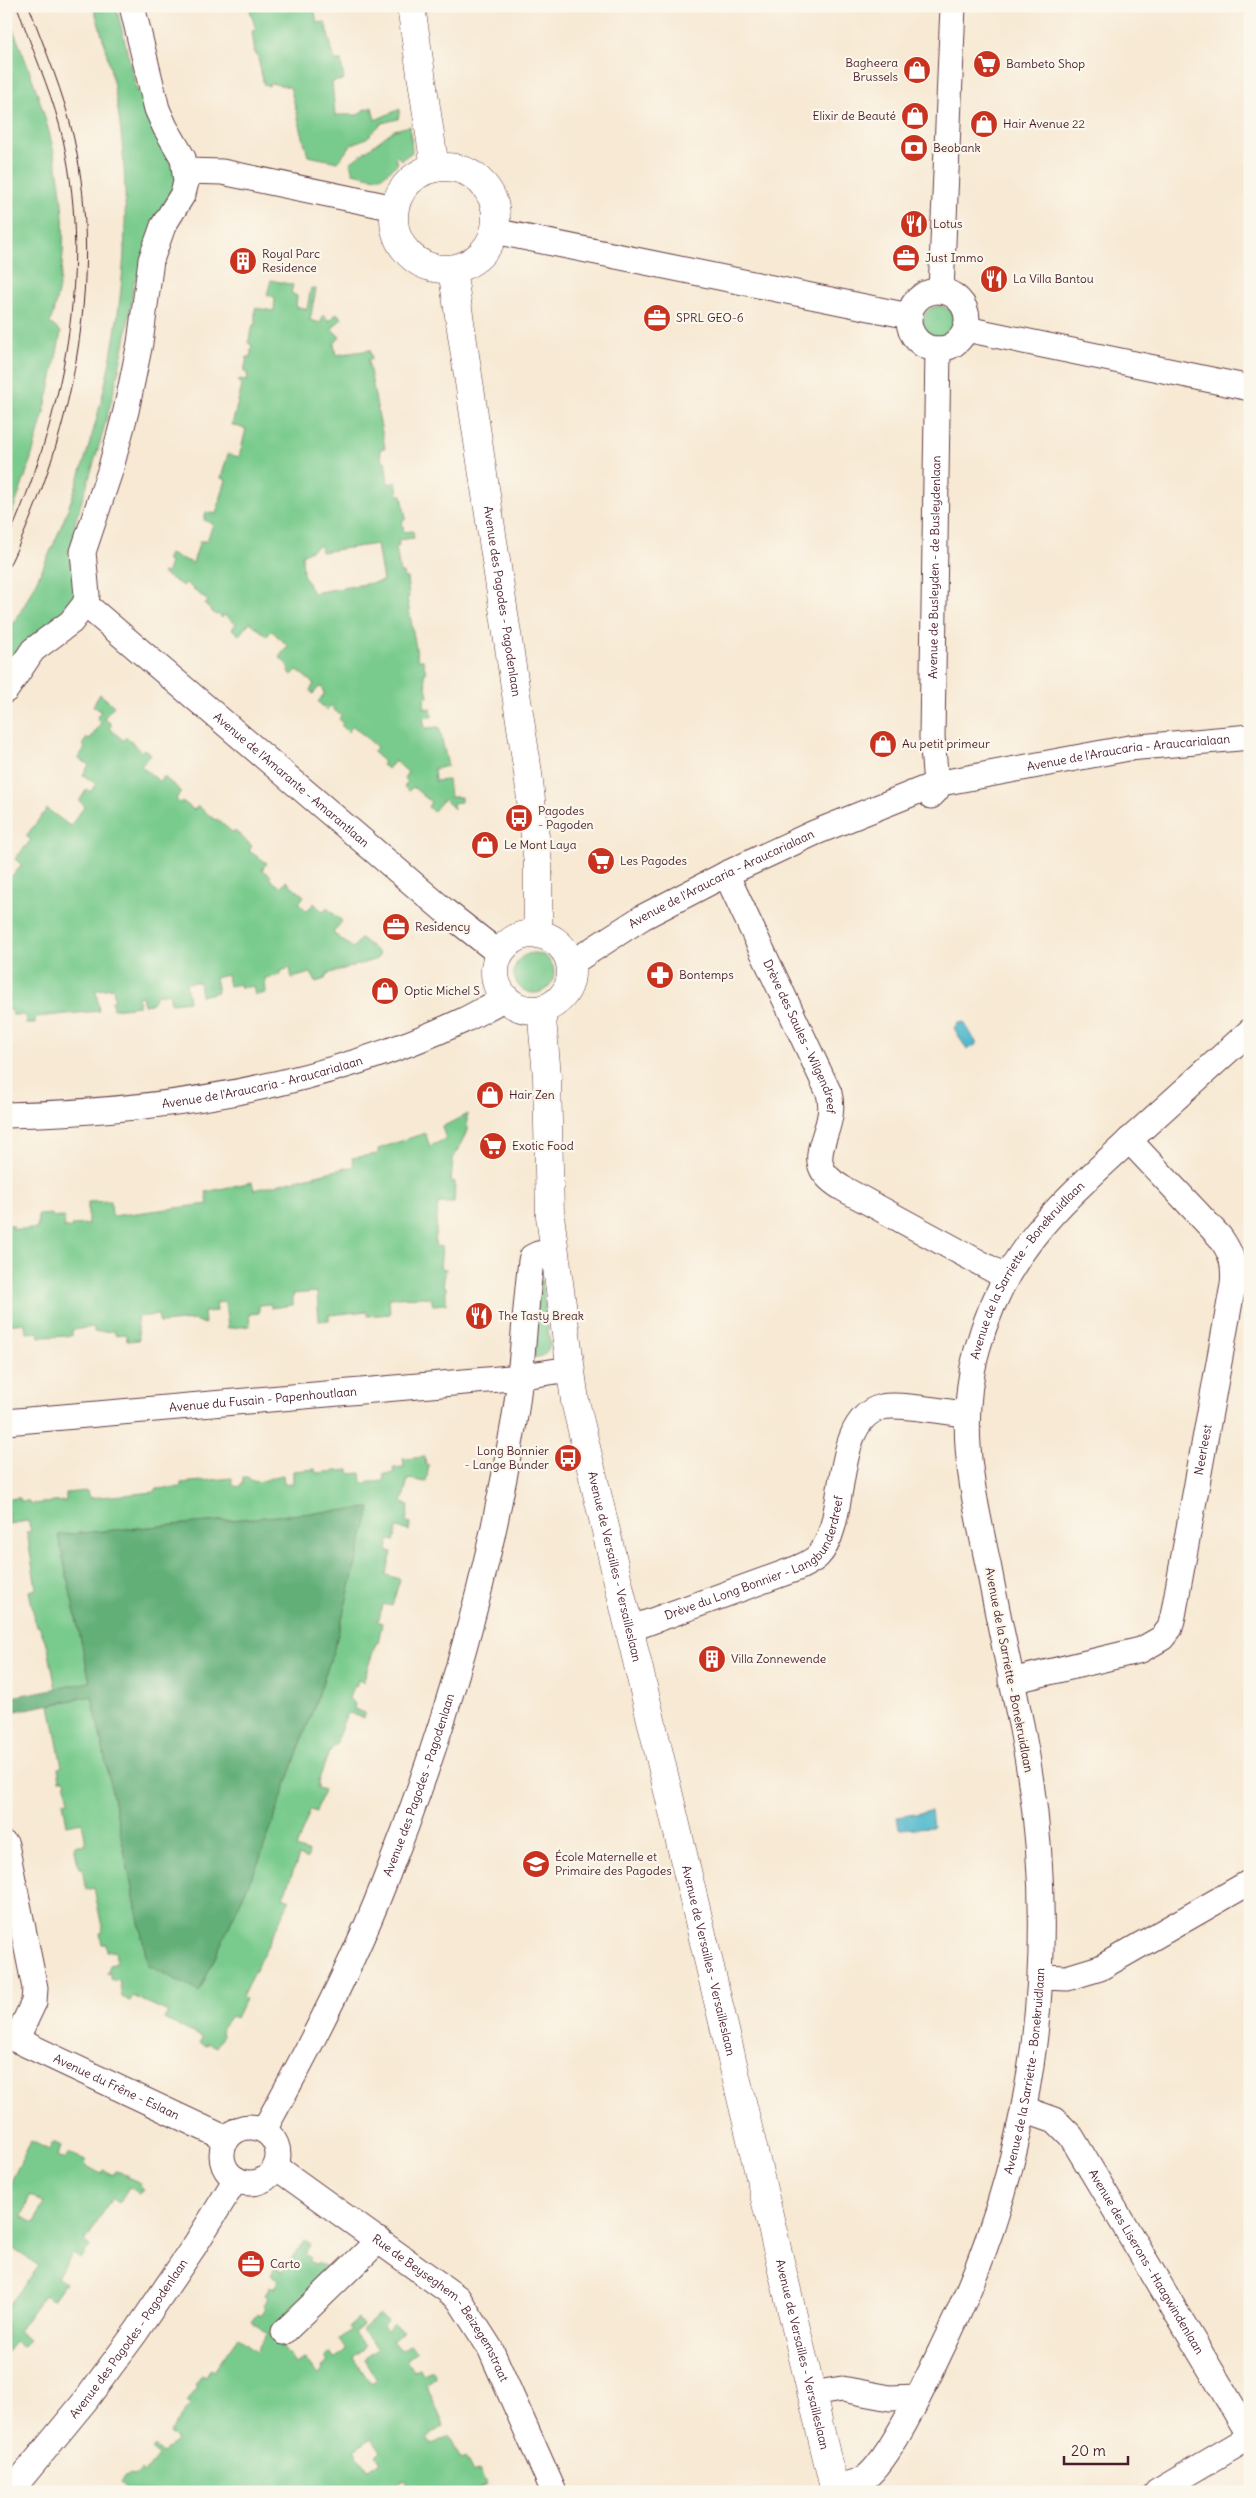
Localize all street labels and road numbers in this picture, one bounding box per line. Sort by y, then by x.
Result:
street label: Avenue de Busleyden - de Busleydenlaan [925,455,943,679]
street label: Avenue des Pagodes - Pagodenlaan [481,505,524,698]
street label: Avenue de l'Amarante - Amarantlaan [211,709,372,850]
street label: Avenue de l'Araucaria - Araucarialaan [1025,731,1231,774]
street label: Avenue de l'Araucaria - Araucarialaan [626,826,816,931]
street label: Drève des Saules - Wilgendreef [760,957,839,1115]
street label: Avenue de l'Araucaria - Araucarialaan [161,1052,364,1111]
street label: Avenue de la Sarriette - Bonekruidlaan [967,1178,1087,1361]
street label: Avenue du Fusain - Papenhoutlaan [168,1383,358,1415]
street label: Neerleest [1191,1423,1215,1476]
street label: Avenue de Versailles - Versailleslaan [585,1470,645,1663]
street label: Drève du Long Bonnier - Langbunderdreef [663,1494,846,1623]
street label: Avenue de la Sarriette - Bonekruidlaan [982,1566,1037,1774]
street label: Avenue des Pagodes - Pagodenlaan [380,1691,457,1878]
street label: Avenue de Versailles - Versailleslaan [679,1864,739,2057]
street label: Avenue de la Sarriette - Bonekruidlaan [1000,1968,1047,2176]
street label: Avenue du Frêne - Eslaan [51,2050,182,2123]
street label: Avenue des Liserons - Haagwindenlaan [1086,2166,1207,2357]
street label: Rue de Beyseghem - Beizegemstraat [369,2231,512,2384]
street label: Avenue des Pagodes - Pagodenlaan [66,2256,190,2421]
street label: Avenue de Versailles - Versailleslaan [773,2258,833,2451]

